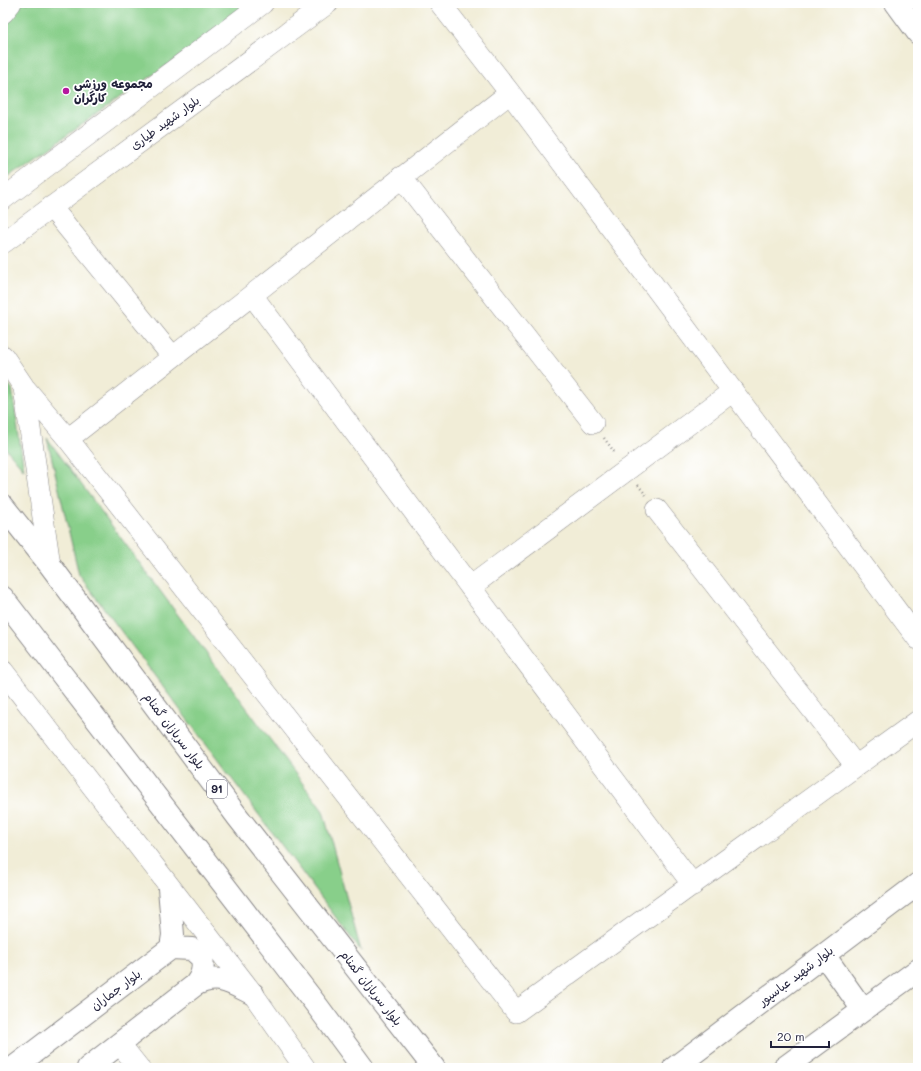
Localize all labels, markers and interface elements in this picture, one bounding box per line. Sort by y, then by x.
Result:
place label: مجموعه ورزشی کارگران [74,75,153,105]
marker: مجموعه ورزشی کارگران [61,86,71,96]
street label: بلوار شهید طیاری [127,92,203,154]
street label: بلوار سربازان گمنام [139,689,209,773]
road number: 91 [207,780,227,798]
street label: بلوار شهید عباسپور [754,942,837,1010]
street label: بلوار سربازان گمنام [336,946,406,1030]
street label: بلوار جماران [87,965,144,1014]
scale bar [771,1023,829,1049]
text: 20 m [777,1028,805,1044]

